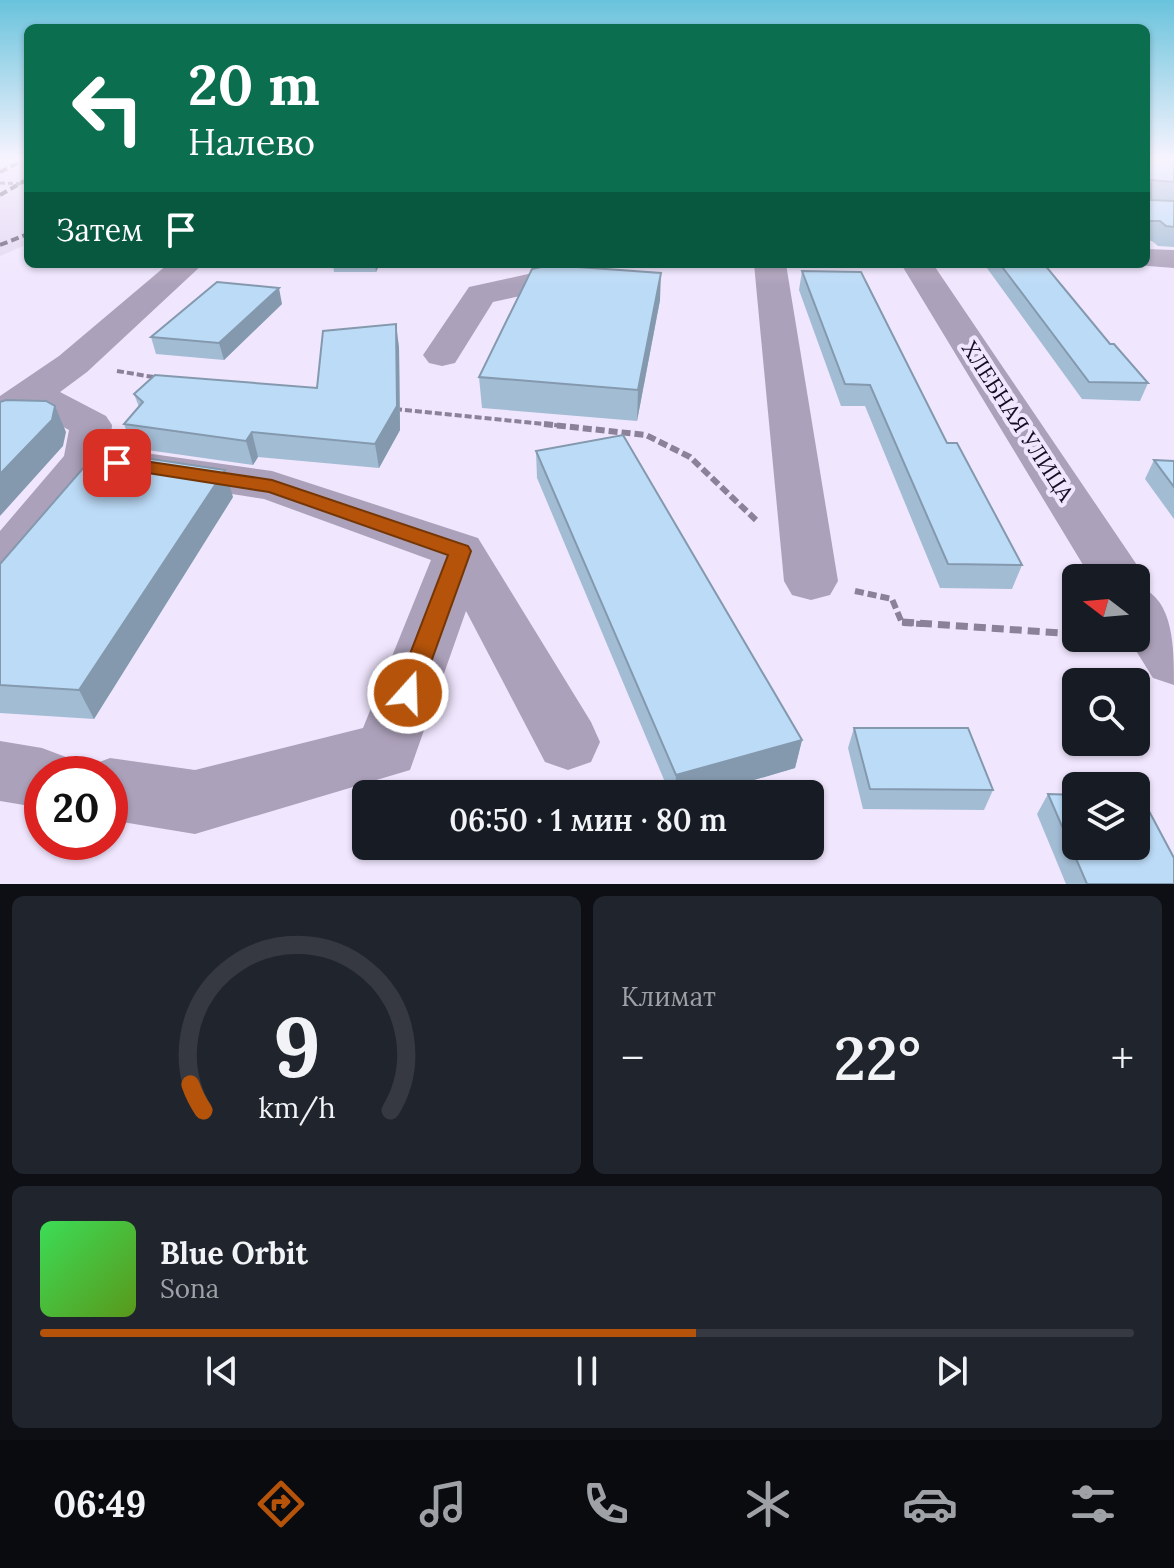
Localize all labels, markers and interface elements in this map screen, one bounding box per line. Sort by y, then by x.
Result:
text: 20 m [188,49,320,120]
icon: left [56,56,160,160]
text: Налево [188,119,315,165]
icon: arrive [159,208,203,252]
text: Затем [56,211,143,249]
street label: ХЛЕБНАЯ УЛИЦА [956,336,1081,507]
pin [83,429,151,497]
icon: arrive [95,441,139,485]
north arrow [1062,564,1150,652]
map controls [1062,564,1150,860]
position arrow [366,651,450,735]
button: search [1062,668,1150,756]
speed limit sign: 20 [24,756,128,860]
button: layers [1062,772,1150,860]
text: 06:50 · 1 мин · 80 m [449,801,727,839]
text: Климат [621,980,716,1013]
text: 9 [273,993,320,1100]
text: 22° [834,1020,921,1096]
text: − [621,1030,644,1086]
text: + [1111,1030,1134,1086]
text: km/h [258,1089,335,1126]
text: Blue Orbit [160,1234,308,1272]
text: Sona [160,1272,219,1305]
icon: previous [200,1349,244,1393]
icon: pause [565,1349,609,1393]
icon: next [930,1349,974,1393]
icon: directions [253,1476,309,1532]
icon: music [415,1476,471,1532]
icon: phone [578,1476,634,1532]
icon: climate [740,1476,796,1532]
icon: car [902,1476,958,1532]
icon: filters [1065,1476,1121,1532]
text: 06:49 [53,1481,146,1527]

